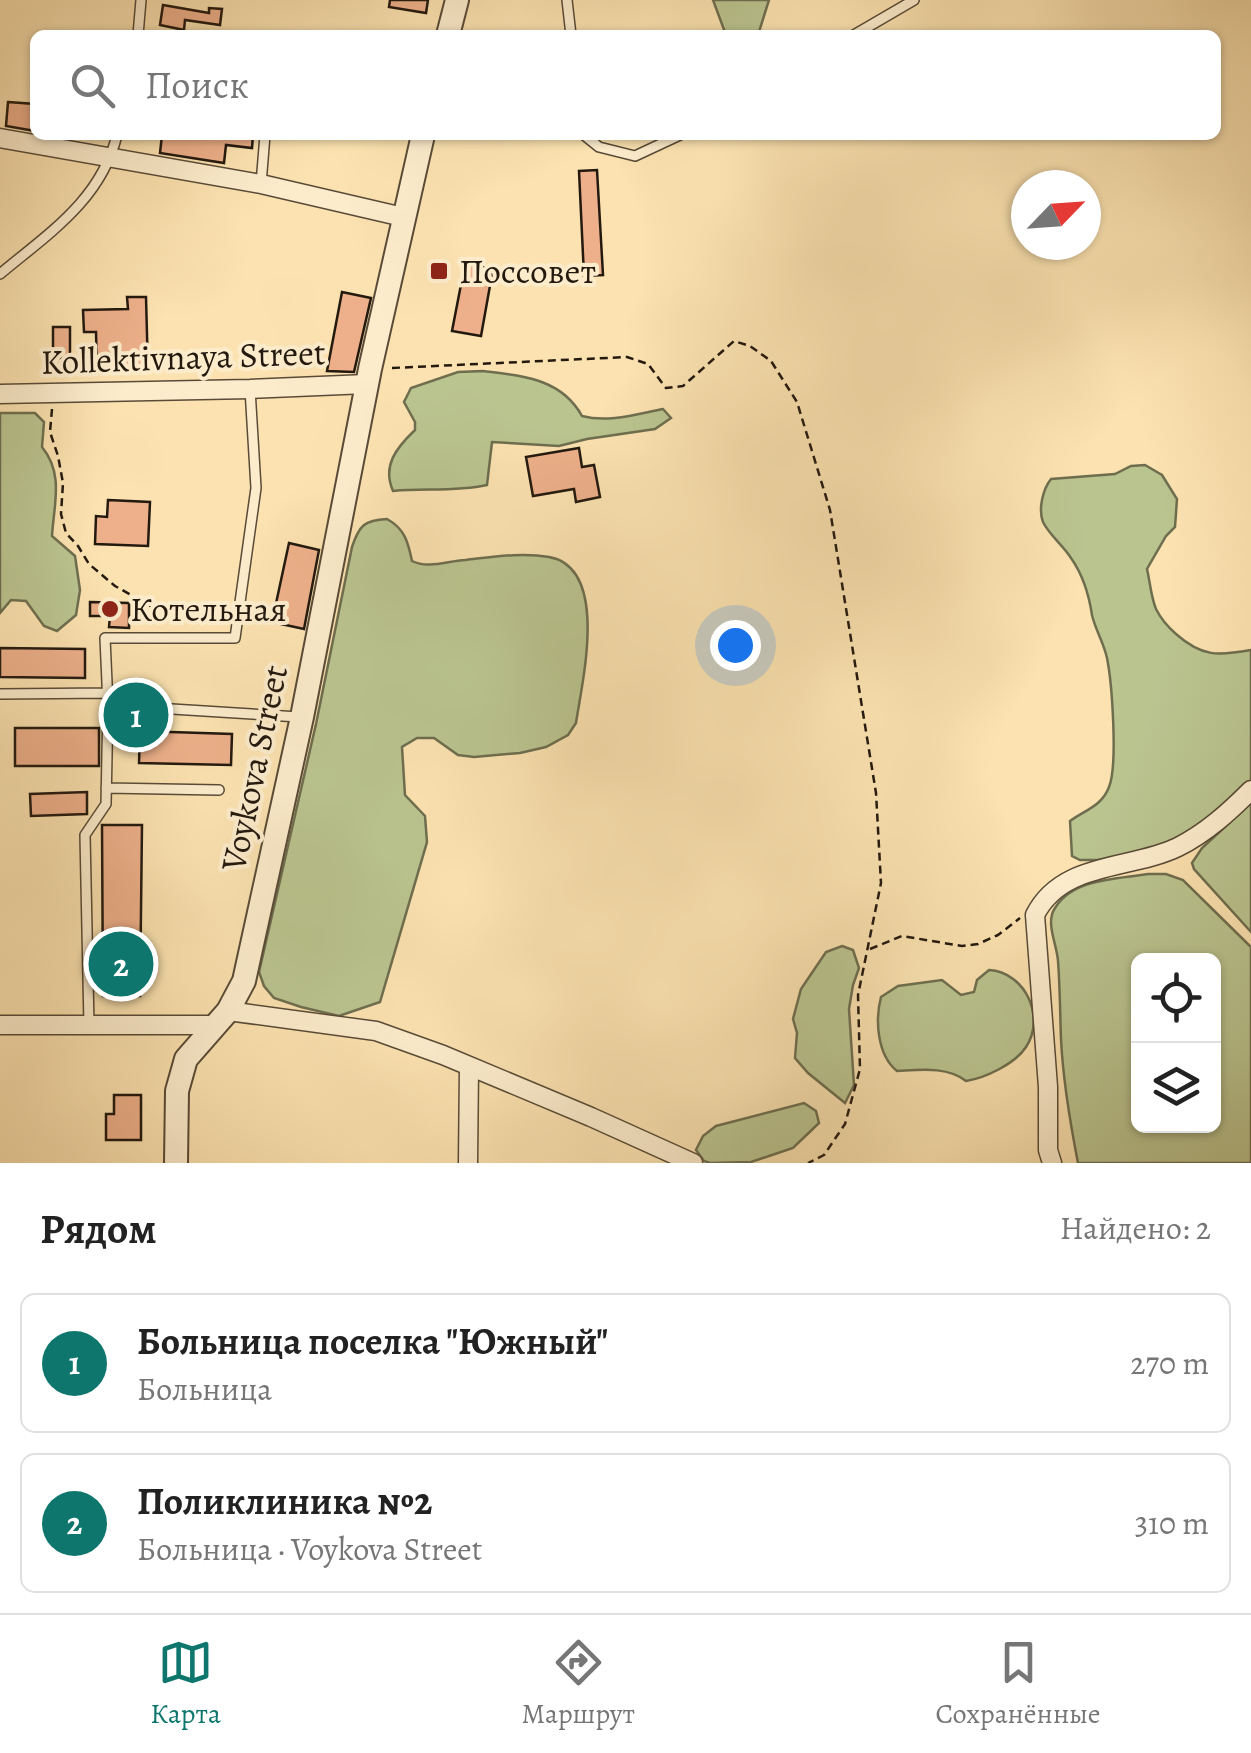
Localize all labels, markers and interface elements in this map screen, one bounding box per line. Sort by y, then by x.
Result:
search box [30,30,1221,140]
icon: search [65,58,120,113]
text: Поиск [145,59,249,111]
north arrow [1011,170,1101,260]
place label: Поссовет [459,247,596,295]
marker: Поссовет [428,260,450,282]
street label: Kollektivnaya Street [40,328,326,386]
place label: Котельная [130,585,287,633]
marker: Котельная [99,598,121,620]
your location [710,620,761,671]
street label: Voykova Street [209,661,299,876]
pin: 1 [104,678,168,752]
pin: 2 [88,926,154,1002]
map controls [1131,953,1221,1133]
button: locate [1131,953,1221,1043]
button: layers [1131,1043,1221,1133]
text: Рядом [40,1200,157,1257]
text: Найдено: 2 [1060,1206,1211,1250]
text: Больница поселка "Южный" [137,1315,608,1367]
text: 1 [69,1341,80,1385]
text: 270 m [1130,1341,1209,1385]
text: Больница [137,1367,272,1411]
text: Поликлиника №2 [137,1475,432,1527]
text: 2 [67,1501,82,1545]
text: 310 m [1135,1501,1209,1545]
text: Больница · Voykova Street [137,1527,482,1571]
tab: Карта [150,1635,221,1733]
tab: Маршрут [522,1635,635,1733]
tab: Сохранённые [936,1635,1101,1733]

